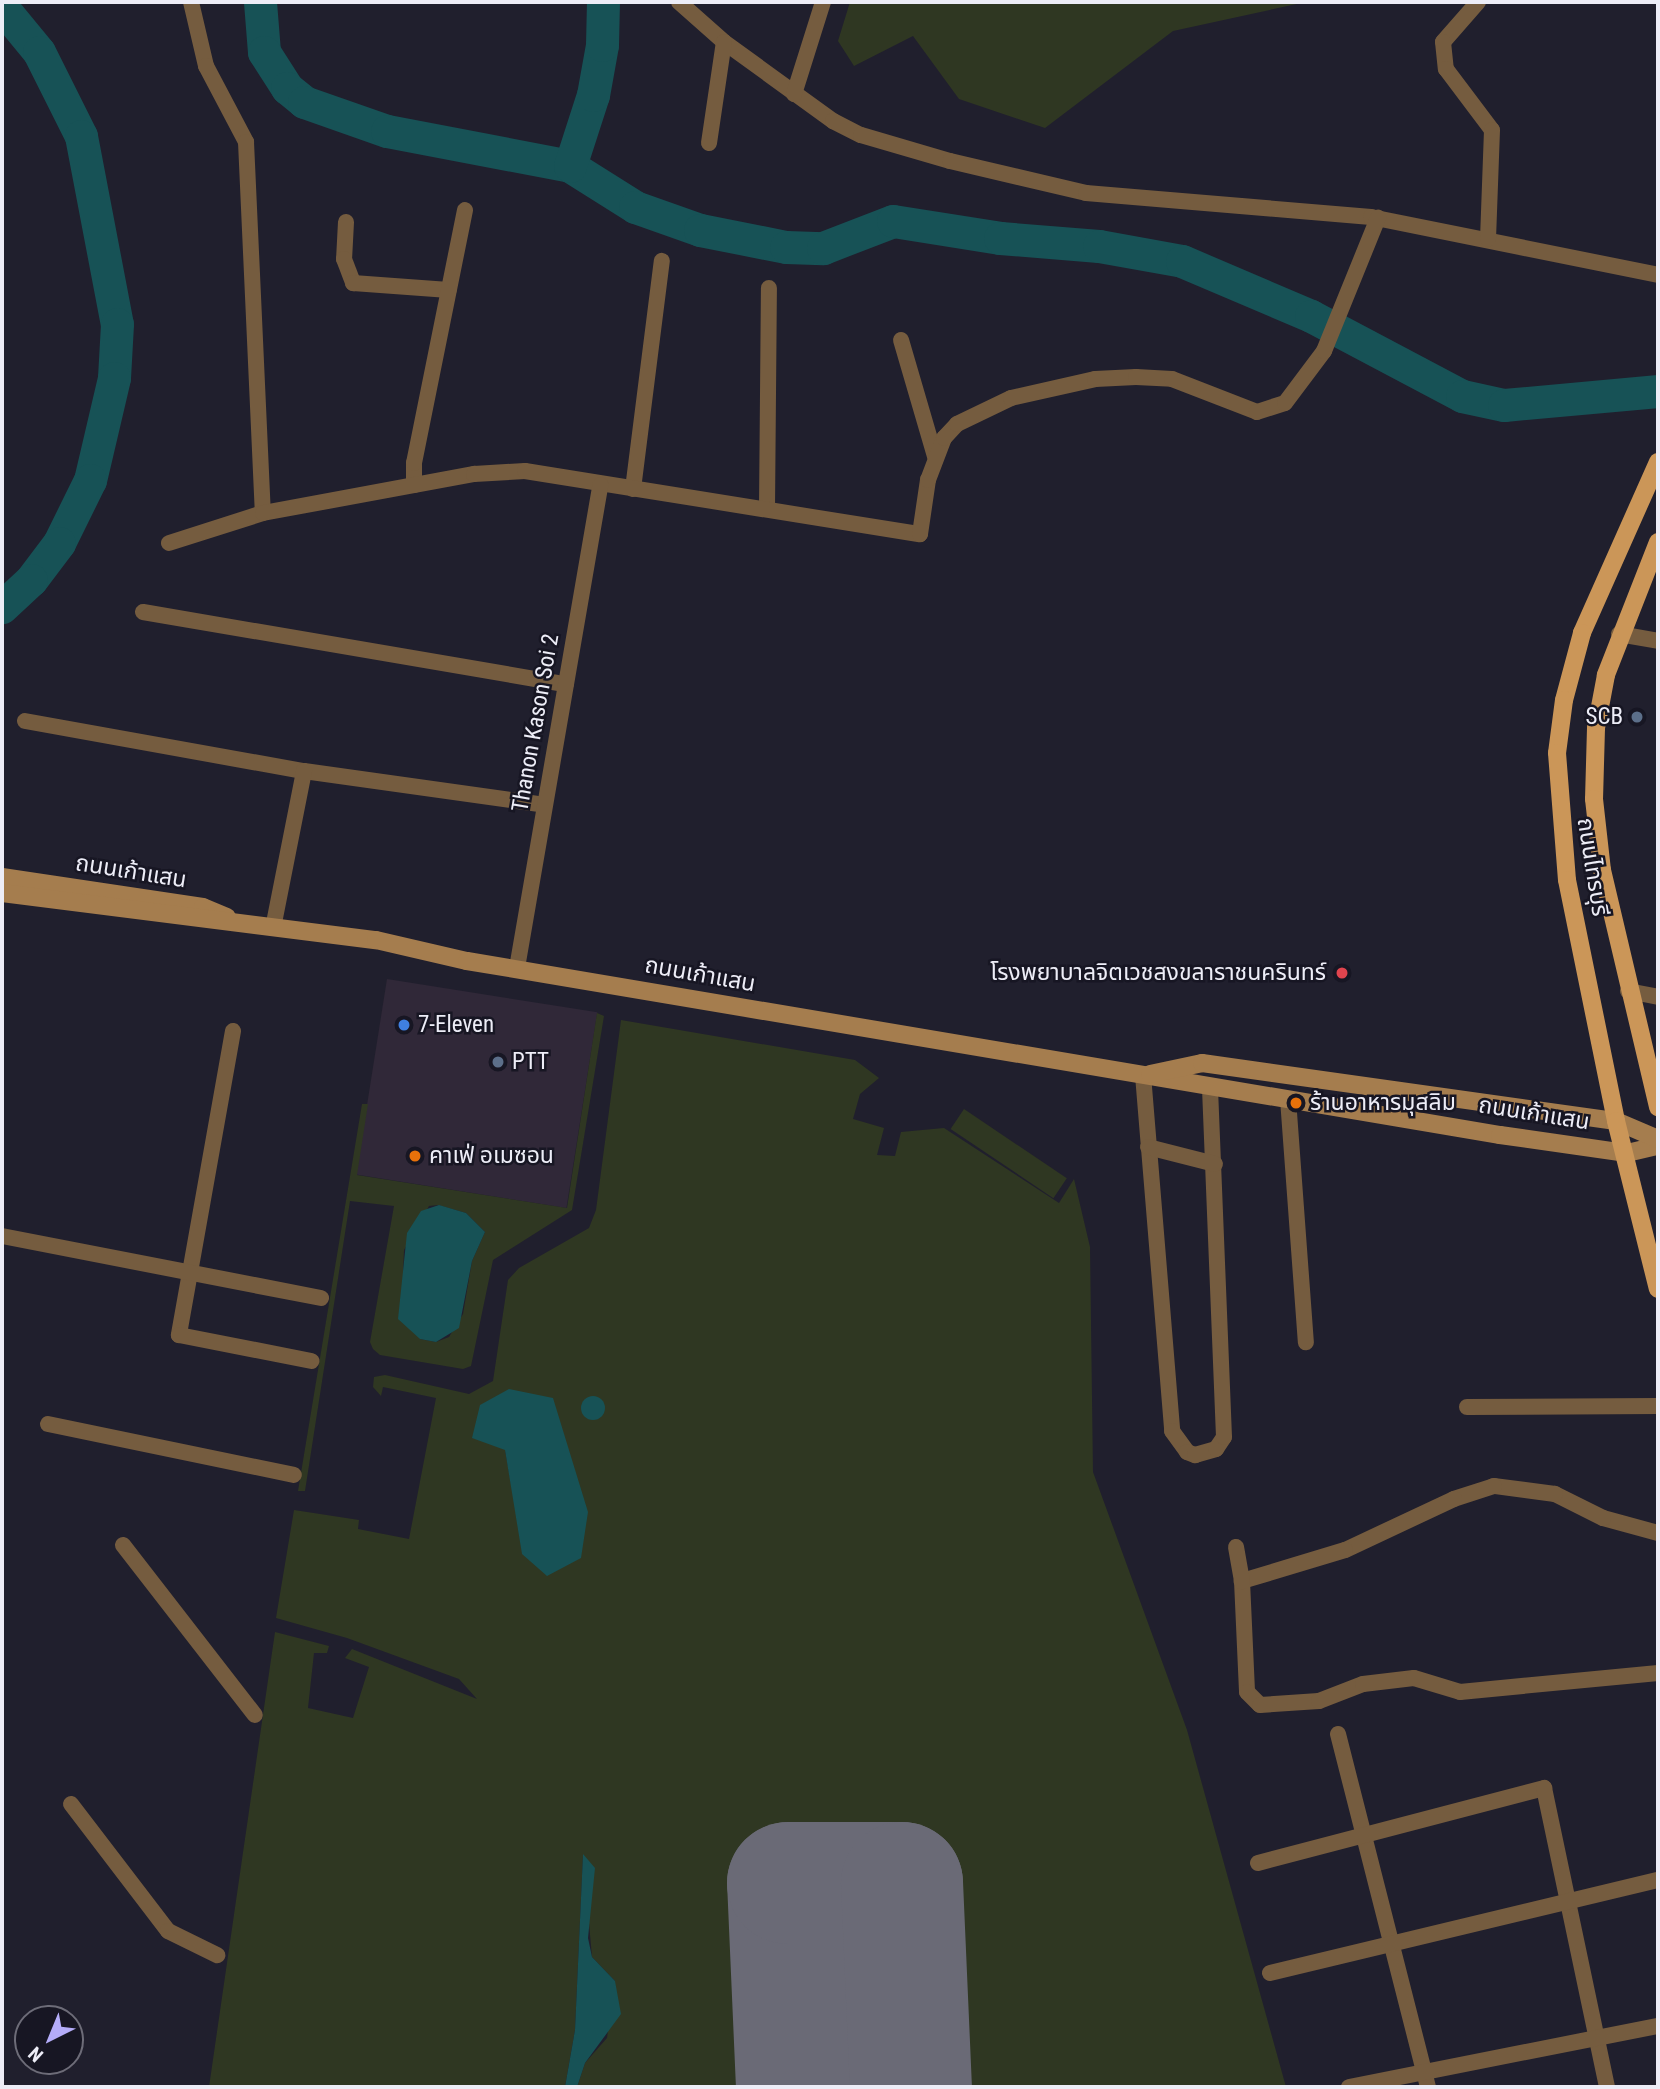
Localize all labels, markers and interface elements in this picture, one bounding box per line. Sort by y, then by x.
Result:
street label: Thanon Kason Soi 2 [507,632,565,814]
place label: SCB [1585,703,1623,731]
marker: SCB [1629,709,1645,725]
street label: ถนนไทรบุรี [1571,816,1613,918]
street label: ถนนเก้าแสน [74,850,188,894]
street label: ถนนเก้าแสน [642,952,758,998]
place label: โรงพยาบาลจิตเวชสงขลาราชนครินทร์ [990,959,1326,987]
marker: โรงพยาบาลจิตเวชสงขลาราชนครินทร์ [1332,963,1352,983]
place label: 7-Eleven [418,1011,494,1039]
marker: 7-Eleven [396,1017,412,1033]
place label: PTT [512,1048,549,1076]
marker: PTT [490,1054,506,1070]
place label: ร้านอาหารมุสลิม [1310,1089,1456,1117]
street label: ถนนเก้าแสน [1477,1092,1591,1136]
marker: ร้านอาหารมุสลิม [1288,1095,1304,1111]
place label: คาเฟ่ อเมซอน [429,1142,554,1170]
marker: คาเฟ่ อเมซอน [407,1148,423,1164]
north arrow [14,2005,84,2075]
text: N [24,2042,48,2067]

